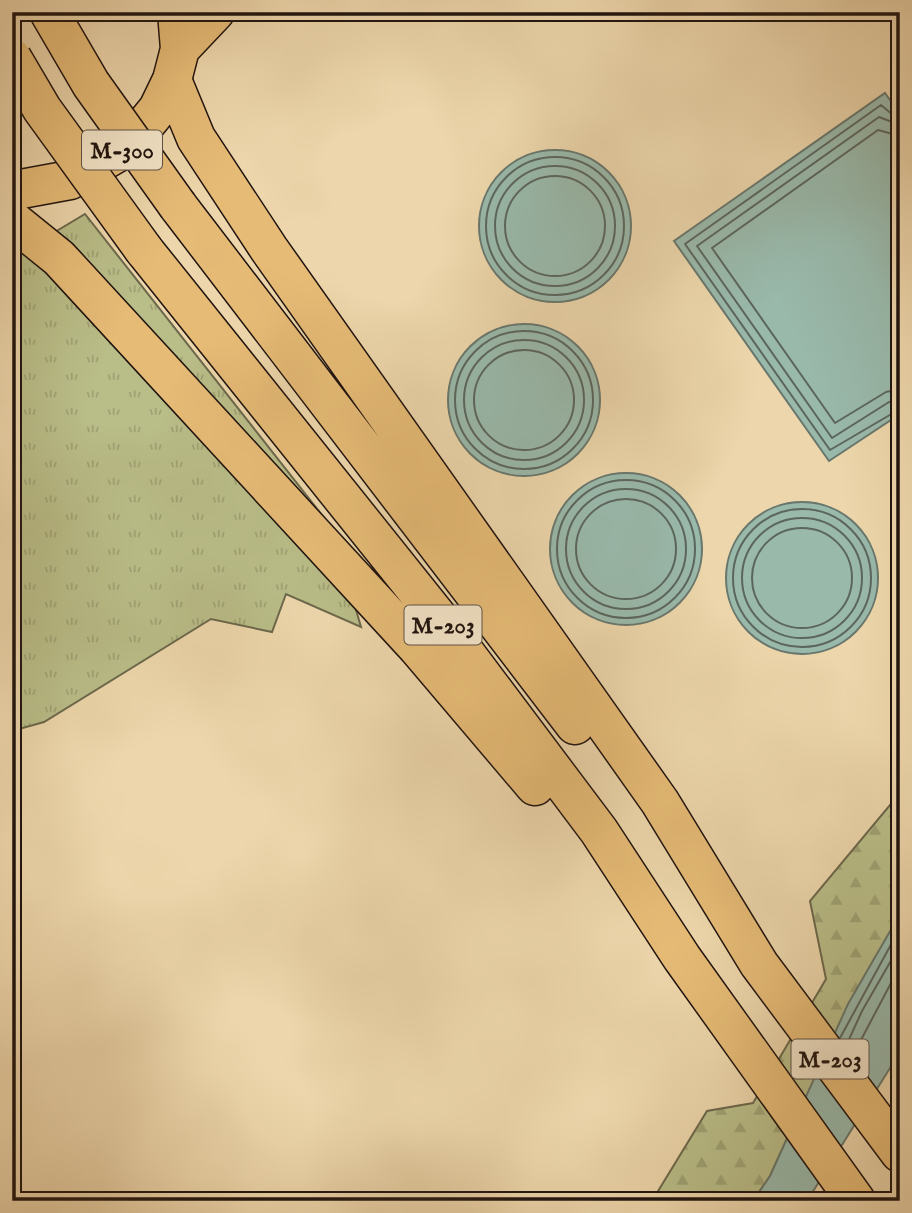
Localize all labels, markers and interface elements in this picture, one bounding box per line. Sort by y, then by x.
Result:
road number: M-300 [82,130,162,169]
road number: M-203 [404,606,481,645]
road number: M-203 [792,1040,868,1078]

